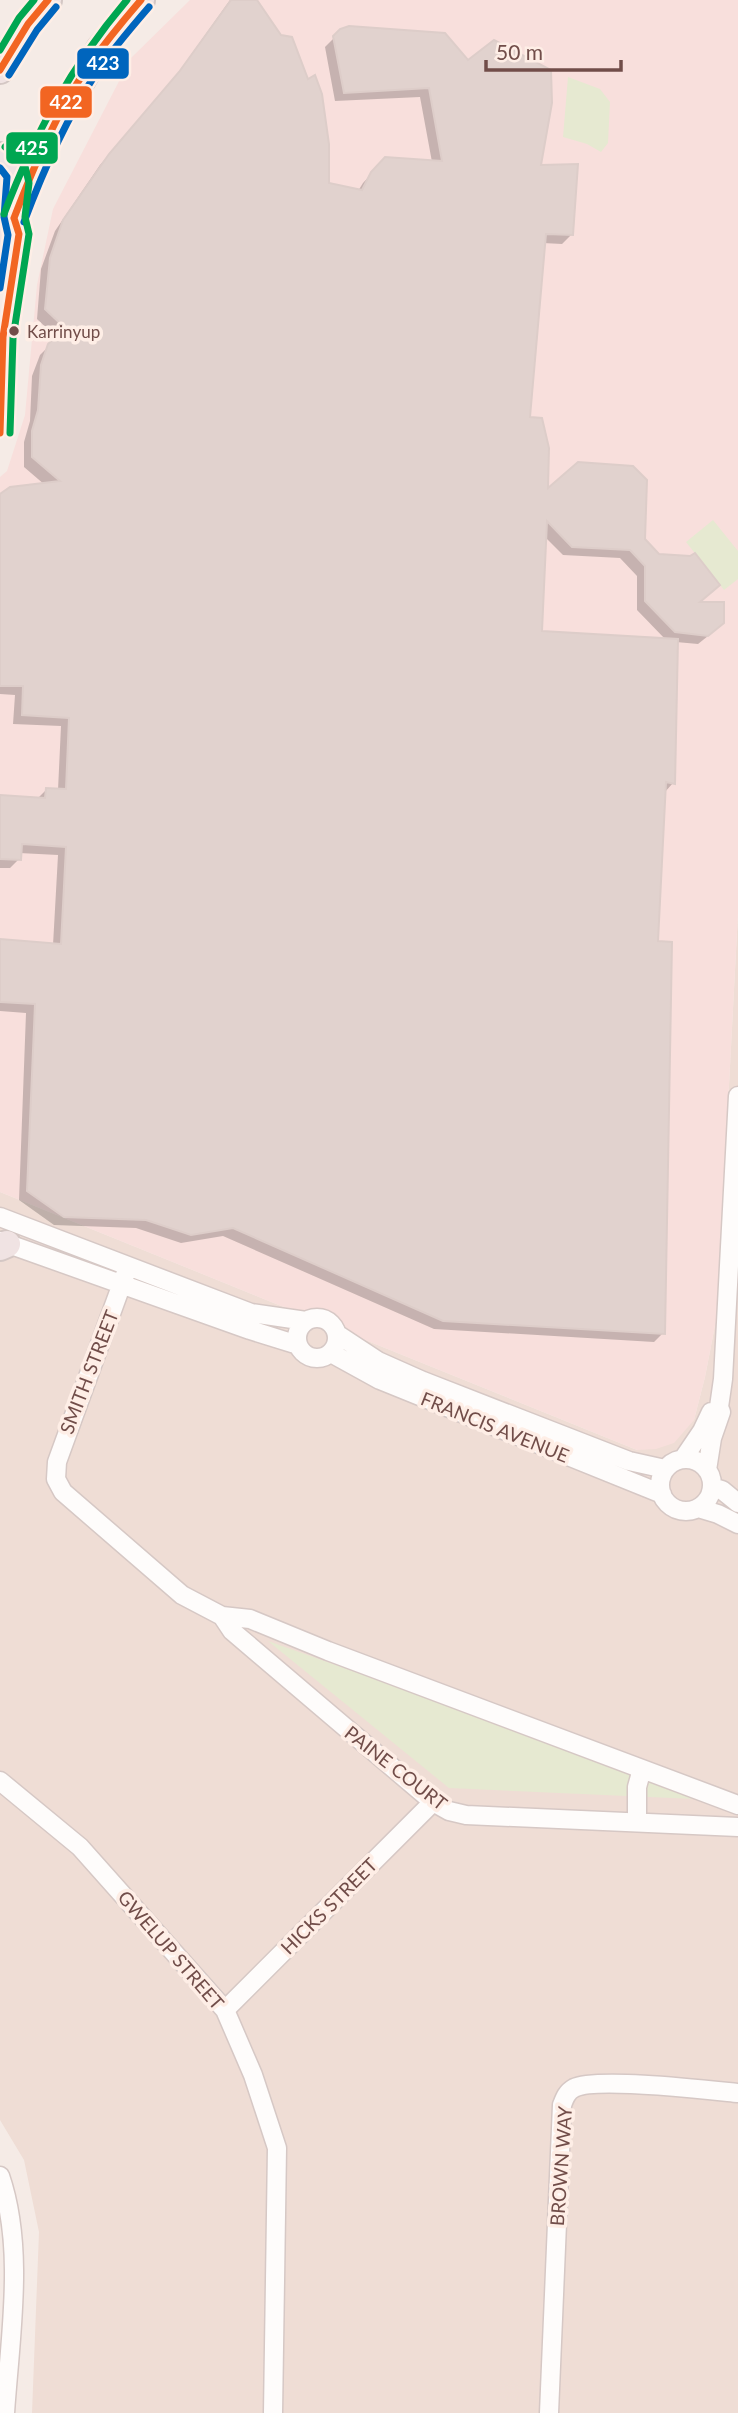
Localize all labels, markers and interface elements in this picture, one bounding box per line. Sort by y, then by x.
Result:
scale bar [486,28,621,72]
text: 50 m [496,39,543,64]
line badge: 423 [76,47,130,80]
text: 423 [86,51,120,74]
line badge: 422 [39,85,93,119]
text: 422 [49,90,83,113]
line badge: 425 [5,131,59,165]
text: 425 [15,136,49,159]
place label: Karrinyup [27,321,100,342]
marker: Karrinyup [7,324,21,338]
street label: SMITH STREET [54,1307,123,1437]
street label: FRANCIS AVENUE [418,1386,573,1467]
street label: PAINE COURT [341,1721,452,1815]
street label: HICKS STREET [276,1853,382,1959]
street label: GWELUP STREET [113,1886,229,2014]
street label: BROWN WAY [545,2105,576,2227]

